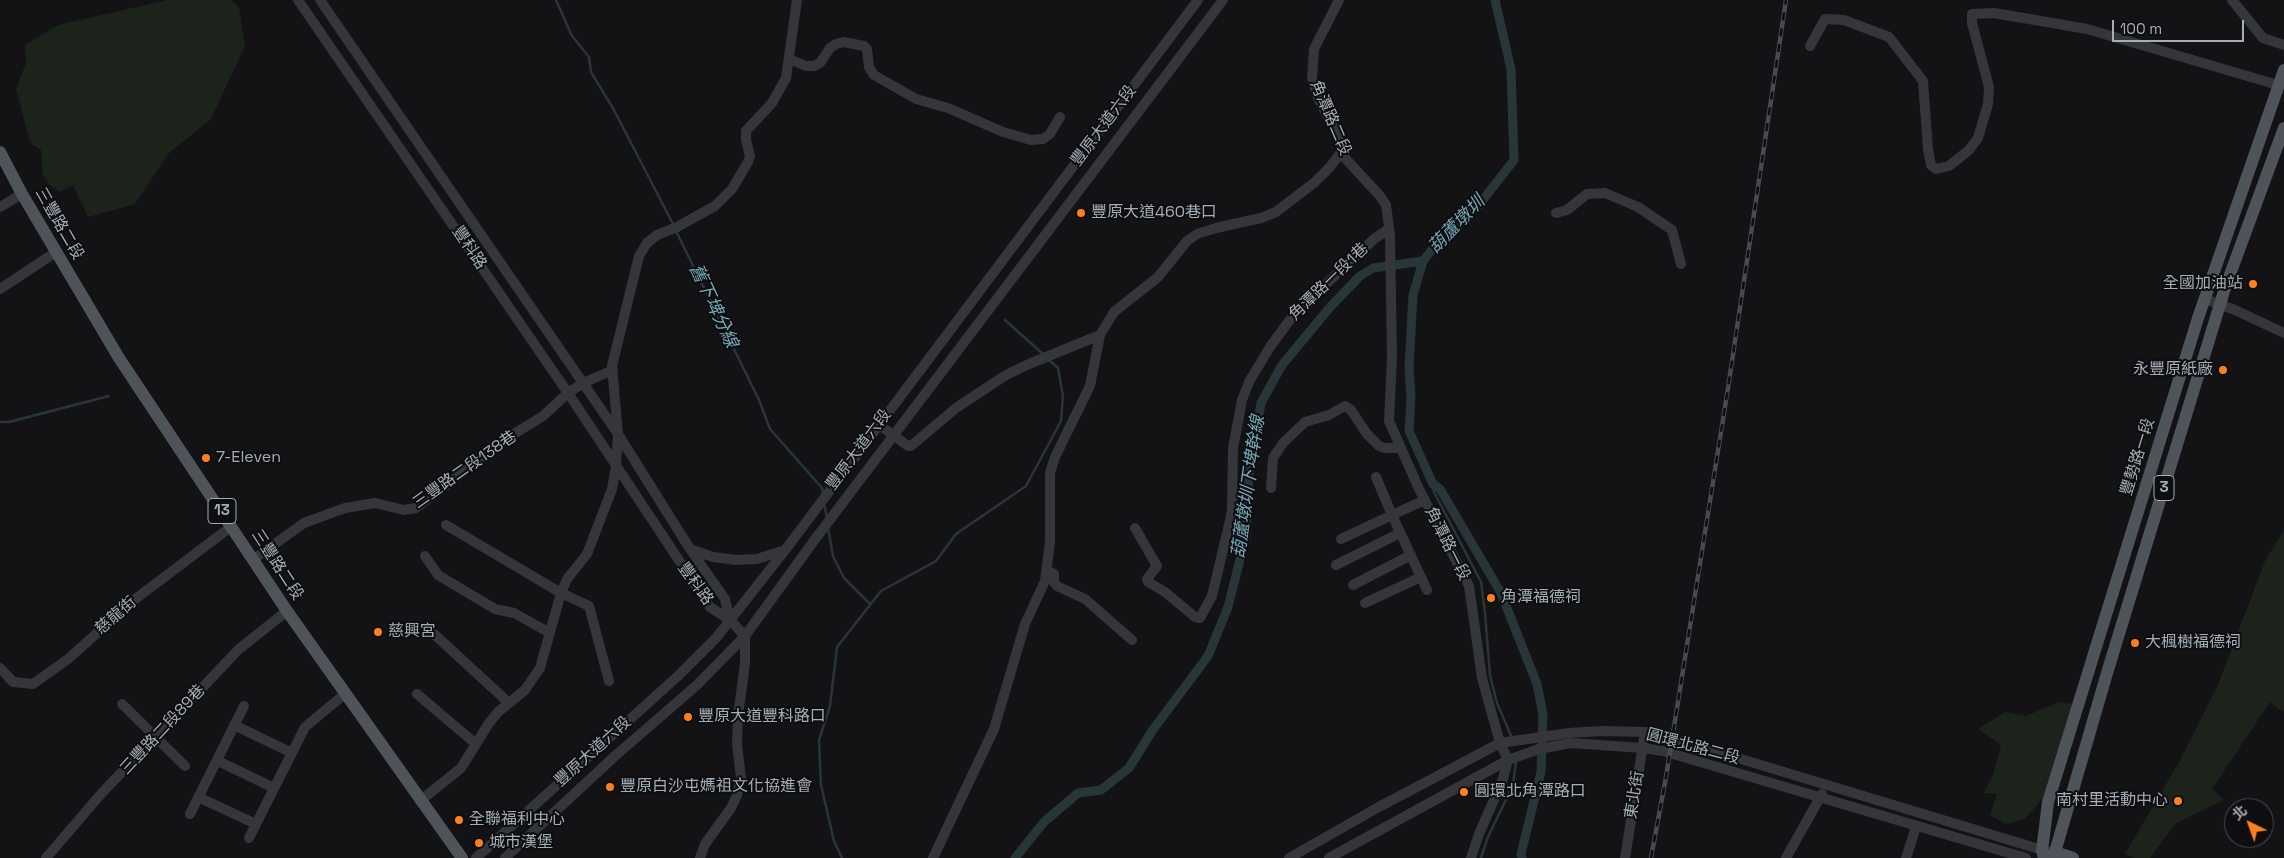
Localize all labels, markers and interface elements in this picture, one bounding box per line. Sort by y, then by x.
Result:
scale bar [2114,10,2246,42]
text: 100 m [2120,19,2162,38]
street label: 角潭路二段 [1306,77,1354,159]
street label: 豐原大道六段 [1067,82,1141,170]
street label: 三豐路二段 [31,185,87,263]
water label: 葫蘆墩圳 [1424,192,1490,258]
place label: 豐原大道460巷口 [1091,203,1217,223]
marker: 豐原大道460巷口 [1075,207,1087,219]
street label: 豐科路 [448,223,490,273]
street label: 角潭路一段1巷 [1285,239,1373,325]
water label: 舊下埤分線 [684,261,742,351]
place label: 全國加油站 [2163,274,2243,294]
marker: 全國加油站 [2247,278,2259,290]
place label: 永豐原紙廠 [2133,360,2213,380]
marker: 永豐原紙廠 [2217,364,2229,376]
street label: 豐原大道六段 [822,406,896,494]
water label: 葫蘆墩圳下埤幹線 [1228,414,1270,560]
street label: 豐勢路一段 [2117,416,2159,498]
street label: 三豐路二段138巷 [409,427,521,513]
place label: 7-Eleven [216,448,281,468]
marker: 7-Eleven [200,452,212,464]
road number: 3 [2154,476,2174,500]
road number: 13 [208,498,236,524]
street label: 角潭路一段 [1420,504,1474,584]
street label: 三豐路二段 [247,526,307,604]
street label: 豐科路 [673,559,717,609]
place label: 角潭福德祠 [1501,588,1581,608]
marker: 角潭福德祠 [1485,592,1497,604]
street label: 慈龍街 [92,593,140,639]
place label: 慈興宮 [388,622,436,642]
marker: 慈興宮 [372,626,384,638]
place label: 大楓樹福德祠 [2145,633,2241,653]
marker: 大楓樹福德祠 [2129,637,2141,649]
street label: 三豐路二段89巷 [117,681,209,779]
place label: 豐原大道豐科路口 [698,707,826,727]
marker: 豐原大道豐科路口 [682,711,694,723]
street label: 豐原大道六段 [551,713,635,791]
street label: 圓環北路二段 [1644,725,1742,769]
street label: 東北街 [1622,770,1648,820]
place label: 豐原白沙屯媽祖文化協進會 [620,777,812,797]
marker: 豐原白沙屯媽祖文化協進會 [604,781,616,793]
place label: 圓環北角潭路口 [1474,782,1586,802]
marker: 圓環北角潭路口 [1458,786,1470,798]
place label: 南村里活動中心 [2056,791,2168,811]
marker: 南村里活動中心 [2172,795,2184,807]
north arrow [2224,798,2274,848]
text: 北 [2228,801,2251,824]
place label: 全聯福利中心 [469,810,565,830]
marker: 全聯福利中心 [453,814,465,826]
place label: 城市漢堡 [489,833,553,853]
marker: 城市漢堡 [473,837,485,849]

